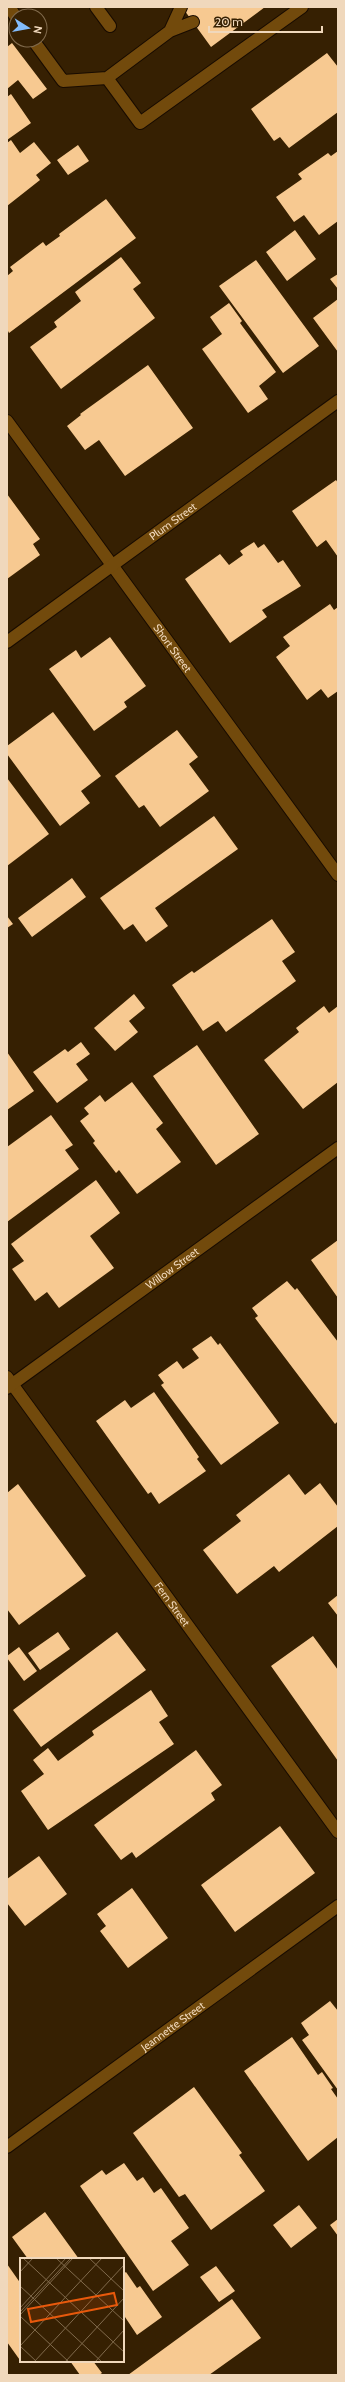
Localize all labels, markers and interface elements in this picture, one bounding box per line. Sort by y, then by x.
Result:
north arrow [8,8,48,48]
scale bar [209,8,322,34]
text: 20 m [215,14,243,29]
text: N [30,25,45,35]
street label: Plum Street [146,499,199,543]
street label: Short Street [150,621,195,675]
street label: Willow Street [143,1244,202,1292]
street label: Fern Street [152,1579,193,1629]
street label: Jeannette Street [137,1998,208,2055]
inset map [20,2258,124,2362]

